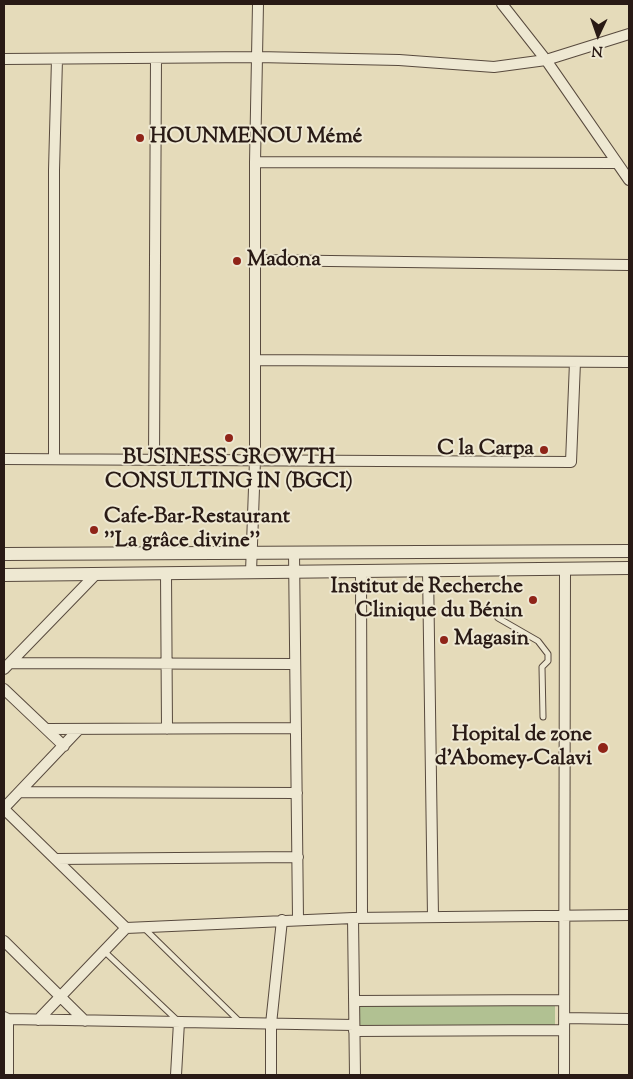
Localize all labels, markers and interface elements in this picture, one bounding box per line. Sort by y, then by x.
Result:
north arrow [573,10,623,60]
text: N [591,40,603,60]
place label: HOUNMENOU Mémé [150,125,362,151]
marker: HOUNMENOU Mémé [134,132,146,144]
place label: Madona [247,248,321,274]
marker: Madona [231,255,243,267]
marker: BUSINESS GROWTH CONSULTING IN (BGCI) [223,432,235,444]
place label: C la Carpa [437,437,534,463]
marker: C la Carpa [538,444,550,456]
place label: BUSINESS GROWTH CONSULTING IN (BGCI) [105,446,353,496]
place label: Cafe-Bar-Restaurant ''La grâce divine'' [104,505,290,555]
marker: Cafe-Bar-Restaurant ''La grâce divine'' [88,524,100,536]
place label: Institut de Recherche Clinique du Bénin [331,575,523,625]
marker: Institut de Recherche Clinique du Bénin [527,594,539,606]
place label: Magasin [454,627,529,653]
marker: Magasin [438,634,450,646]
place label: Hopital de zone d’Abomey-Calavi [435,723,592,773]
marker: Hopital de zone d’Abomey-Calavi [596,741,610,755]

